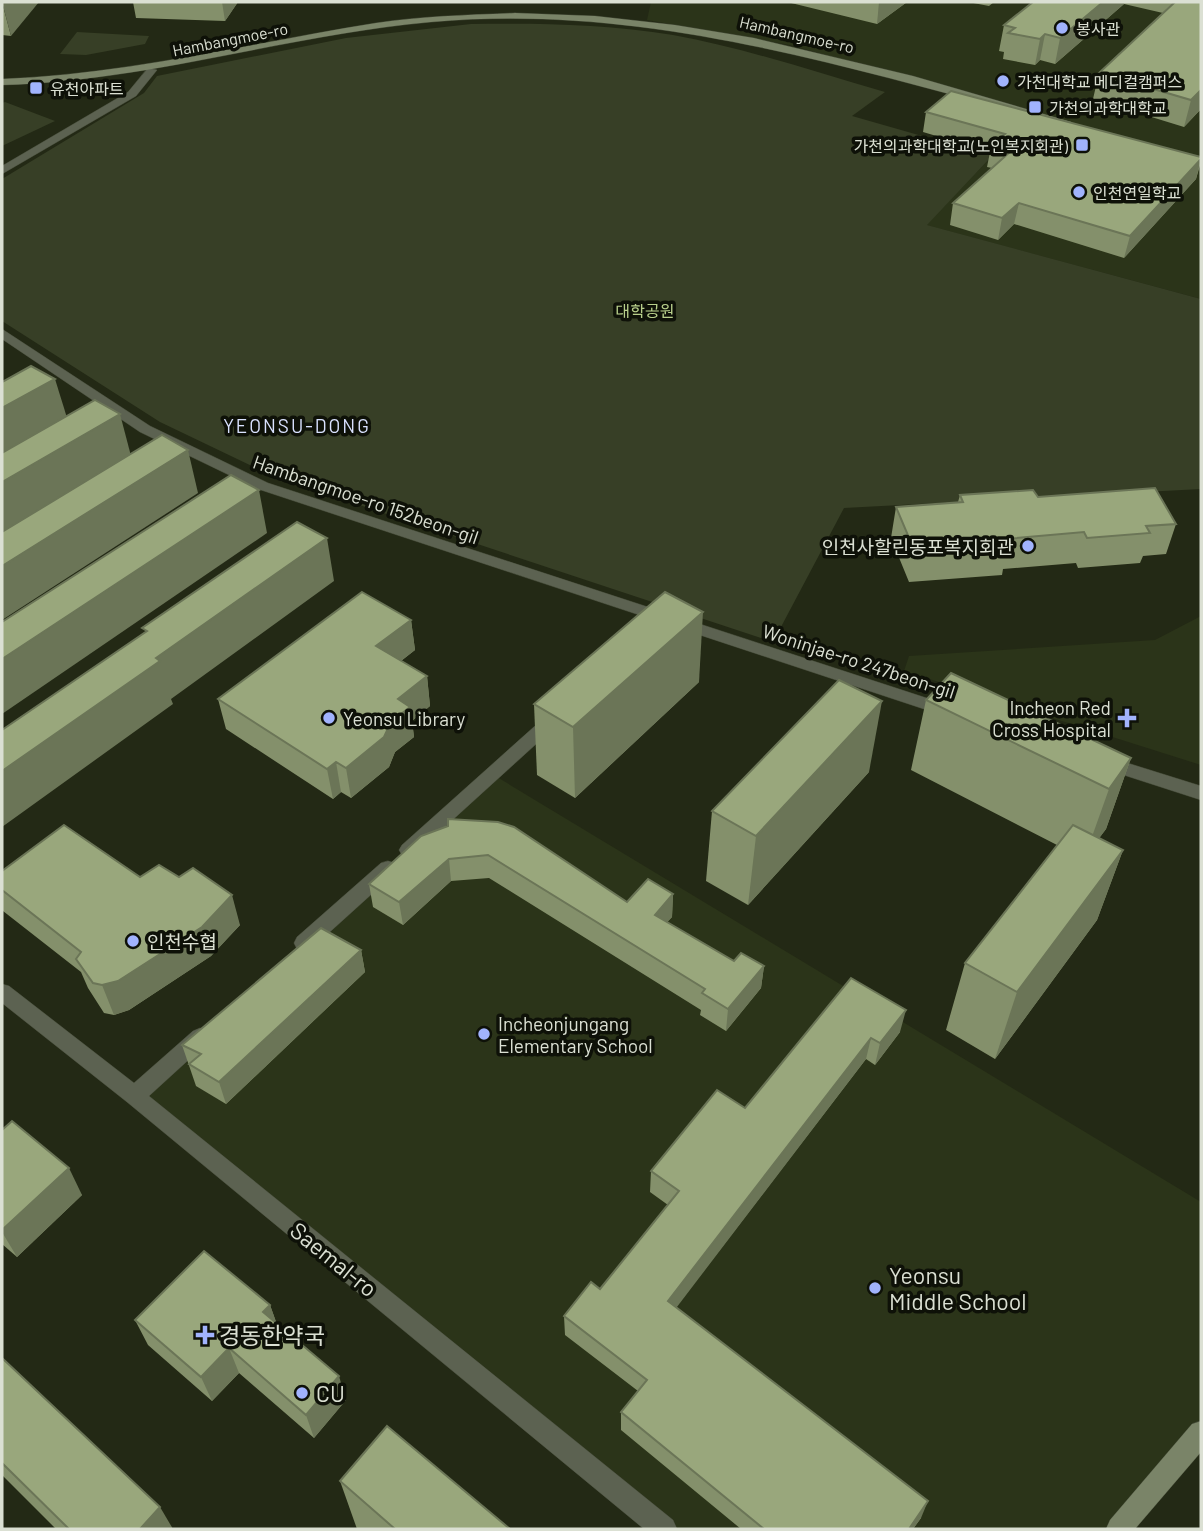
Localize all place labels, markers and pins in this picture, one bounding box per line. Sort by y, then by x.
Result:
place label: 봉사관 [1076,19,1120,38]
marker: 봉사관 [1054,20,1070,36]
place label: 가천대학교 메디컬캠퍼스 [1017,72,1182,91]
marker: 가천대학교 메디컬캠퍼스 [995,73,1011,89]
place label: 유천아파트 [50,79,124,98]
marker: 유천아파트 [28,80,44,96]
place label: 가천의과학대학교 [1049,98,1167,117]
marker: 가천의과학대학교 [1027,99,1043,115]
place label: 가천의과학대학교(노인복지회관) [854,136,1069,155]
marker: 가천의과학대학교(노인복지회관) [1074,137,1090,153]
place label: 인천연일학교 [1093,183,1181,202]
marker: 인천연일학교 [1071,184,1087,200]
place label: 인천사할린동포복지회관 [822,535,1014,558]
marker: 인천사할린동포복지회관 [1020,538,1036,554]
place label: Incheon Red Cross Hospital [992,696,1111,741]
place label: Yeonsu Library [343,707,465,730]
marker: Incheon Red Cross Hospital [1117,708,1137,728]
marker: Yeonsu Library [321,710,337,726]
place label: 인천수협 [147,930,217,953]
marker: 인천수협 [125,933,141,949]
place label: Incheonjungang Elementary School [498,1012,653,1057]
marker: Incheonjungang Elementary School [476,1026,492,1042]
place label: Yeonsu Middle School [889,1261,1027,1315]
marker: Yeonsu Middle School [867,1280,883,1296]
place label: 경동한약국 [219,1321,325,1349]
marker: 경동한약국 [197,1327,213,1343]
place label: CU [316,1379,345,1407]
marker: CU [294,1385,310,1401]

